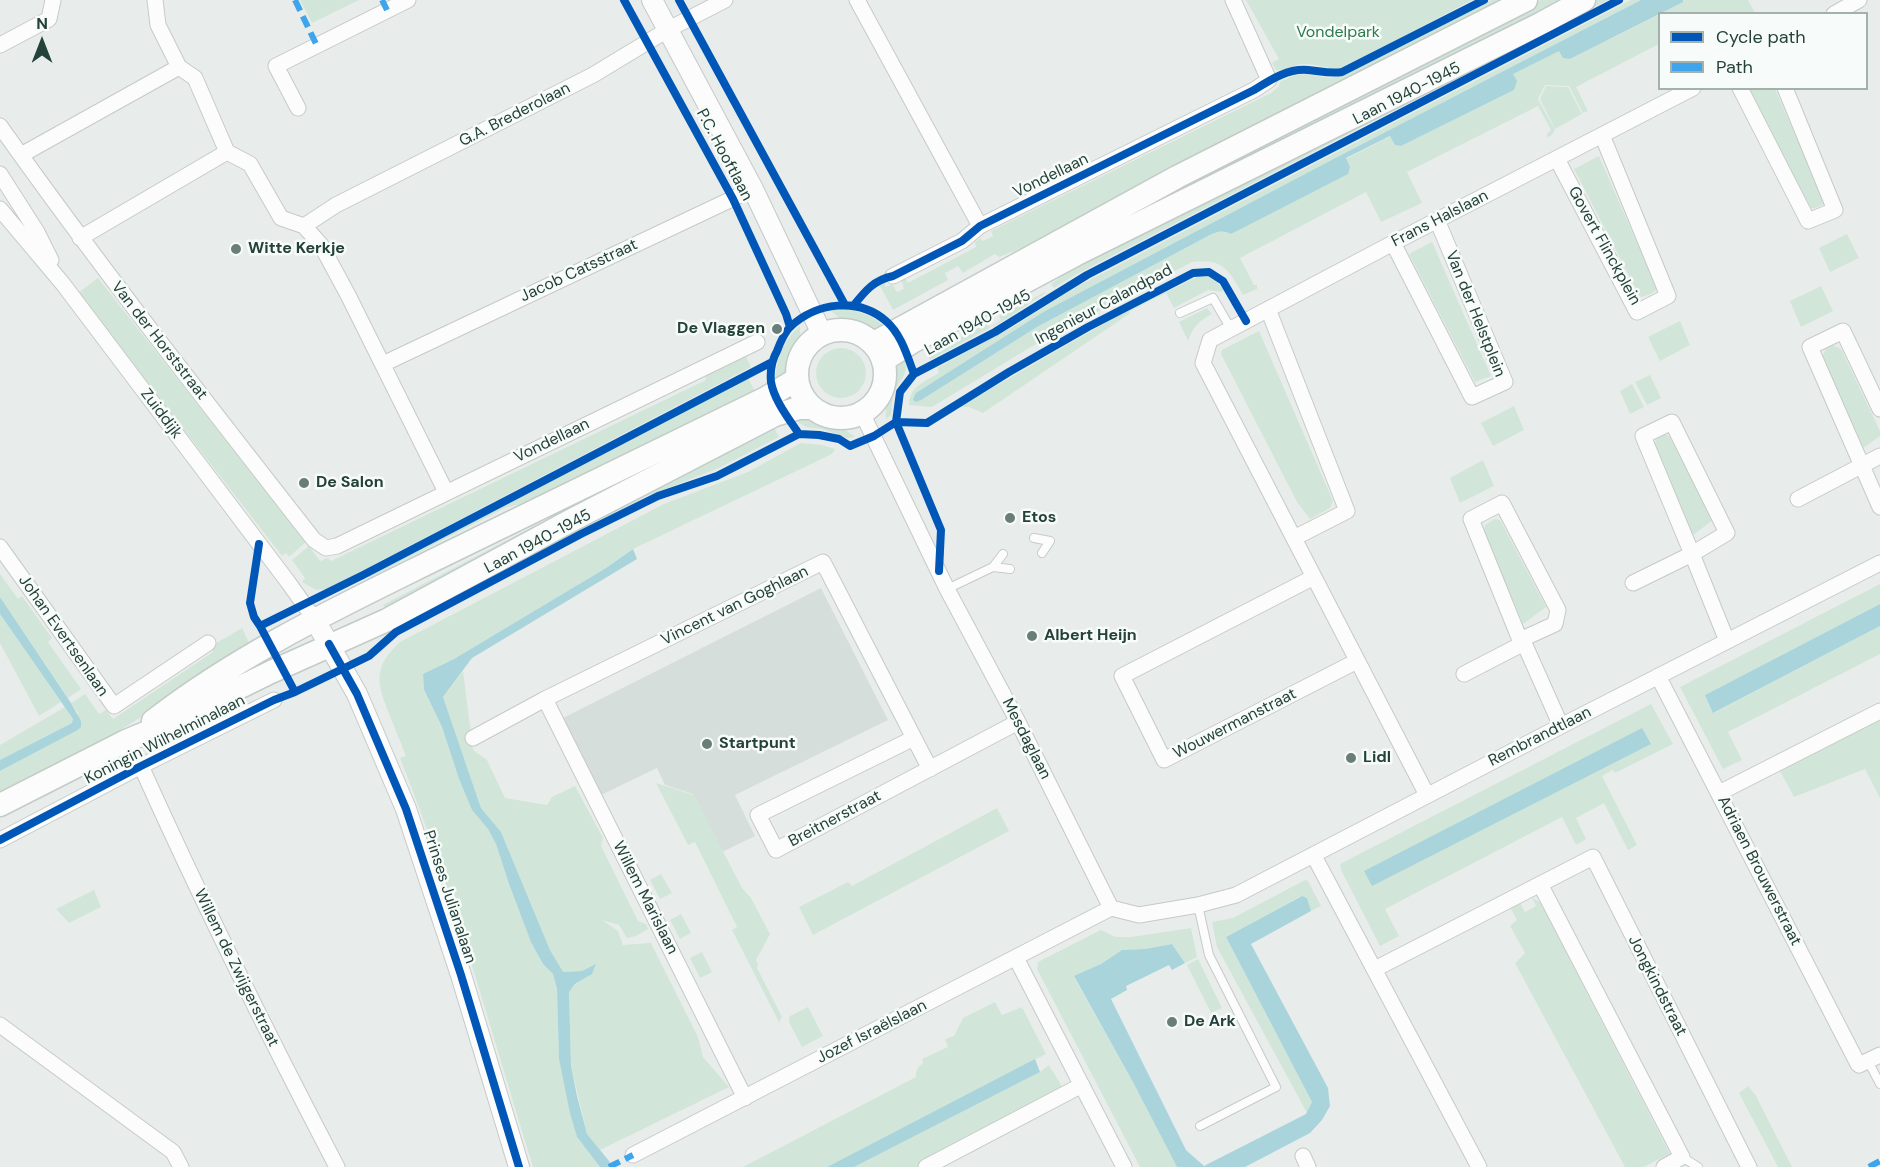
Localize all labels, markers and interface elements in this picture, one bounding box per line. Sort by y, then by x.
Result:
north arrow [12,12,72,72]
legend [1658,12,1868,90]
text: N [36,13,48,34]
park label: Vondelpark [1296,23,1380,43]
text: Cycle path [1716,25,1806,49]
text: Path [1716,55,1753,79]
street label: Laan 1940-1945 [1350,59,1464,129]
street label: G.A. Brederolaan [456,79,574,151]
street label: P.C. Hooftlaan [692,106,756,204]
street label: Vondellaan [1010,150,1092,202]
street label: Govert Flinckplein [1563,183,1645,309]
street label: Frans Halslaan [1388,186,1492,252]
street label: Jacob Catsstraat [517,235,641,307]
place label: Witte Kerkje [248,239,345,259]
marker: Witte Kerkje [229,242,243,256]
street label: Van der Helstplein [1441,248,1509,380]
street label: Ingenieur Calandpad [1032,261,1176,349]
street label: Van der Horststraat [107,278,211,404]
street label: Laan 1940-1945 [922,286,1034,360]
place label: De Vlaggen [677,319,765,339]
marker: De Vlaggen [770,322,784,336]
street label: Zuiddijk [136,385,186,443]
street label: Vondellaan [511,415,593,467]
place label: De Salon [316,473,384,493]
marker: De Salon [297,476,311,490]
street label: Laan 1940-1945 [481,506,595,578]
place label: Etos [1022,508,1056,528]
marker: Etos [1003,511,1017,525]
street label: Vincent van Goghlaan [658,562,812,650]
street label: Johan Evertsenlaan [14,572,112,700]
place label: Albert Heijn [1044,626,1137,646]
marker: Albert Heijn [1025,629,1039,643]
street label: Wouwermanstraat [1170,685,1300,763]
street label: Koningin Wilhelminalaan [82,691,248,789]
street label: Mesdaglaan [997,695,1055,783]
street label: Rembrandtlaan [1485,703,1595,771]
place label: Startpunt [719,734,796,754]
marker: Startpunt [700,737,714,751]
place label: Lidl [1363,748,1391,768]
marker: Lidl [1344,751,1358,765]
street label: Breitnerstraat [785,787,885,851]
street label: Adriaen Brouwerstraat [1713,793,1805,949]
street label: Prinses Julianalaan [418,828,480,966]
street label: Willem Marislaan [608,838,682,958]
street label: Willem de Zwijgerstraat [189,886,283,1050]
street label: Jongkindstraat [1623,933,1691,1039]
street label: Jozef Israëlslaan [814,996,930,1068]
place label: De Ark [1184,1012,1236,1032]
marker: De Ark [1165,1015,1179,1029]

